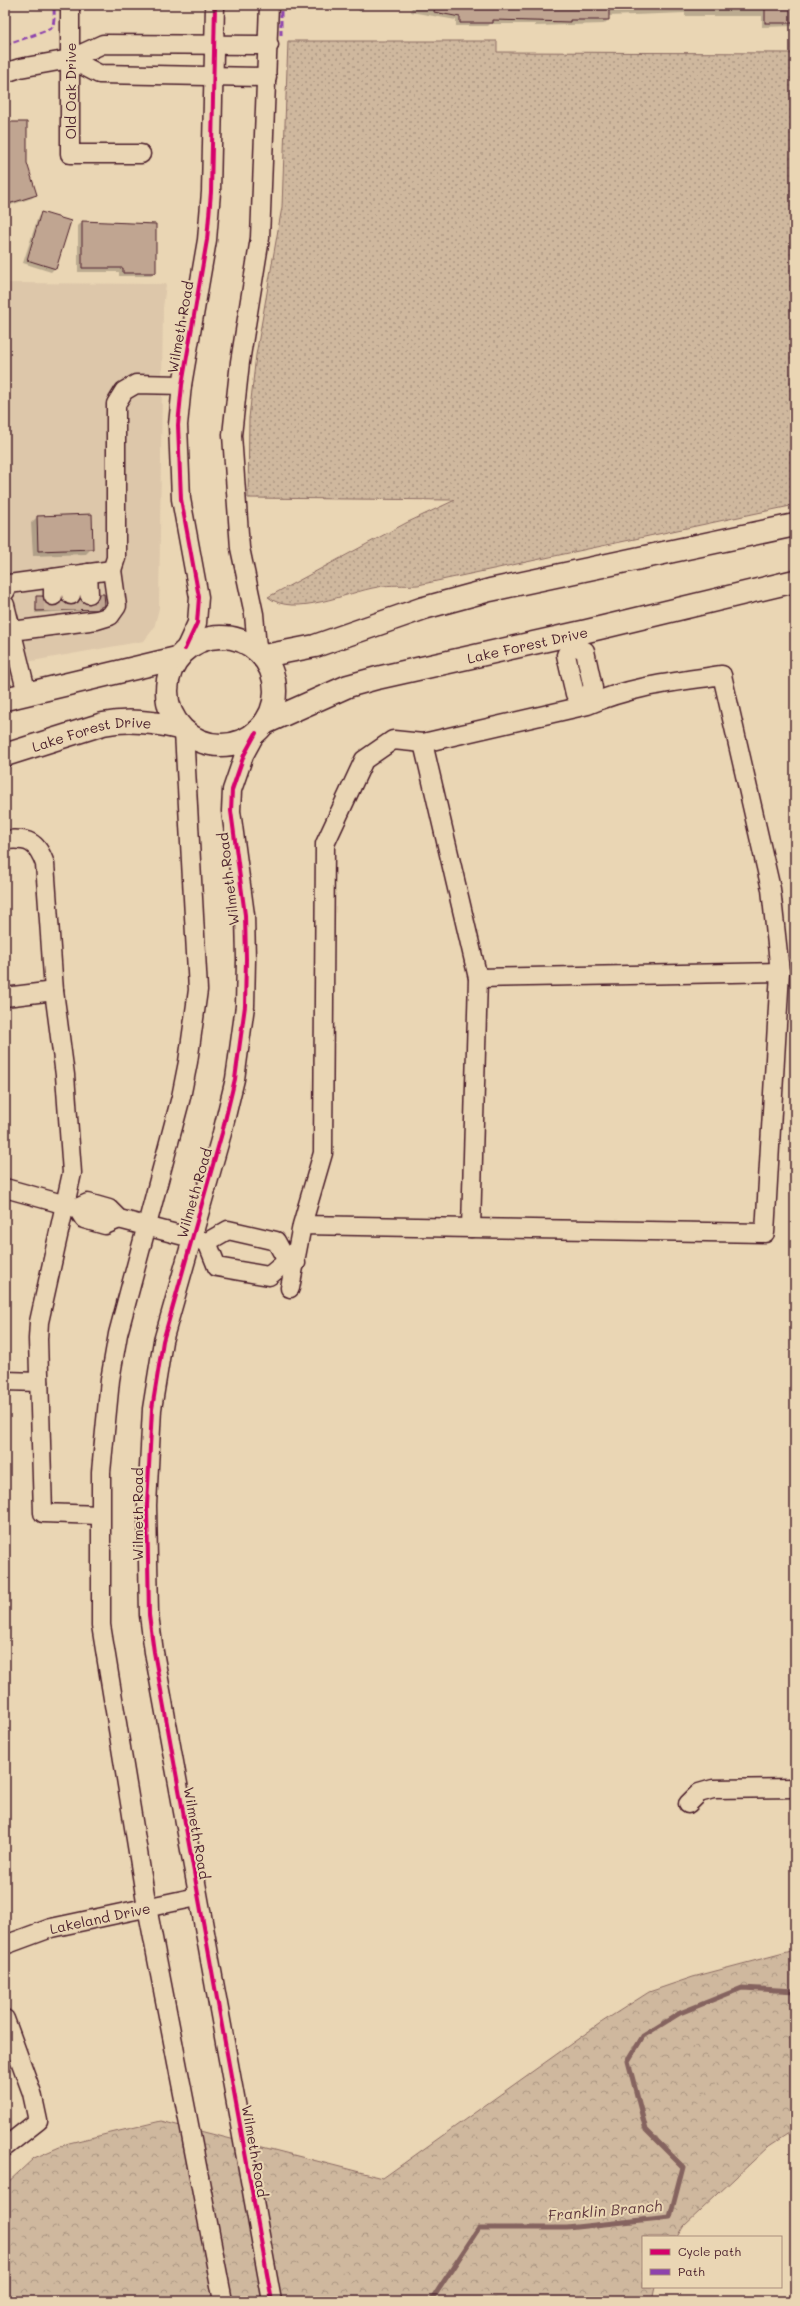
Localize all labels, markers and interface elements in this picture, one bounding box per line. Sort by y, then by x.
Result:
street label: Old Oak Drive [61,43,80,139]
street label: Wilmeth Road [163,279,197,375]
street label: Lake Forest Drive [465,622,589,667]
street label: Lake Forest Drive [29,712,153,755]
street label: Wilmeth Road [213,831,243,926]
street label: Wilmeth Road [172,1145,216,1240]
street label: Wilmeth Road [128,1467,147,1561]
street label: Wilmeth Road [180,1785,214,1881]
street label: Lakeland Drive [48,1898,152,1938]
street label: Wilmeth Road [238,2103,272,2199]
water label: Franklin Branch [547,2195,663,2225]
legend [642,2236,782,2288]
text: Cycle path [678,2243,741,2259]
text: Path [678,2263,705,2279]

